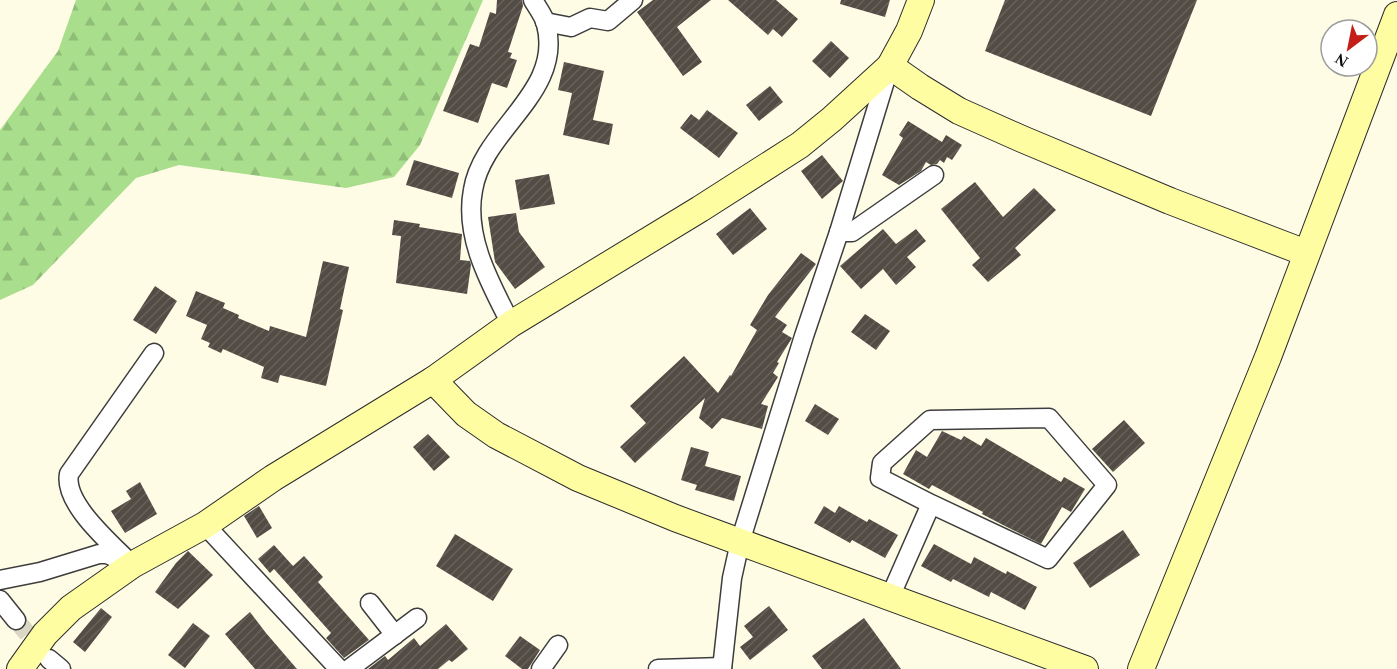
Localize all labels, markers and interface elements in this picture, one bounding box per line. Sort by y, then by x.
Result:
north arrow [1319,18,1379,78]
text: N [1332,50,1351,71]

